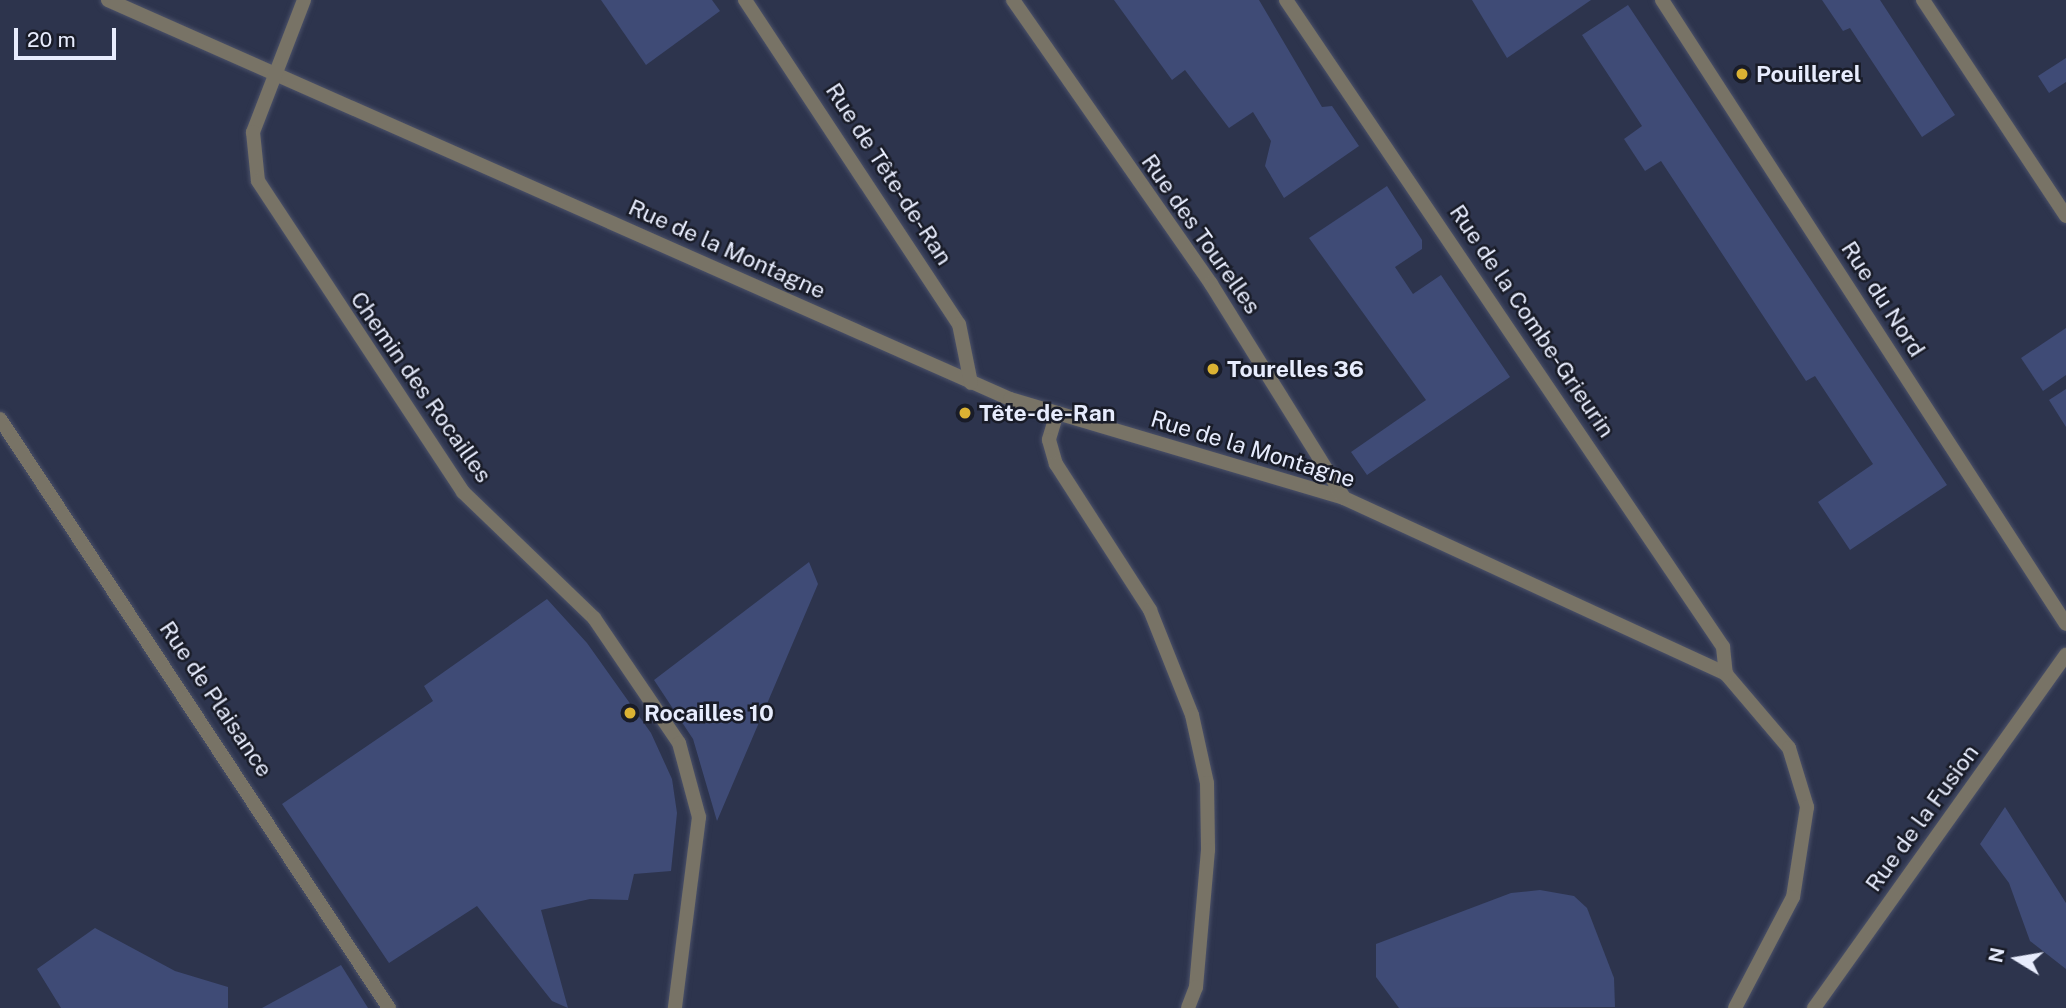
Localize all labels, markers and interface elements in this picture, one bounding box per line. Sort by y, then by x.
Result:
scale bar [18,14,119,58]
text: 20 m [27,27,76,52]
place label: Pouillerel [1756,60,1861,88]
marker: Pouillerel [1734,66,1750,82]
street label: Rue de Tête-de-Ran [820,78,958,270]
street label: Rue des Tourelles [1135,149,1267,319]
street label: Rue de la Montagne [624,193,830,305]
street label: Rue de la Combe-Grieurin [1444,199,1620,443]
street label: Rue du Nord [1835,236,1931,362]
street label: Chemin des Rocailles [345,286,497,488]
place label: Tourelles 36 [1227,355,1364,383]
marker: Tourelles 36 [1205,361,1221,377]
place label: Tête-de-Ran [979,399,1115,427]
marker: Tête-de-Ran [957,405,973,421]
street label: Rue de la Montagne [1147,405,1359,493]
street label: Rue de Plaisance [153,616,279,782]
place label: Rocailles 10 [644,699,774,727]
marker: Rocailles 10 [622,705,638,721]
street label: Rue de la Fusion [1859,739,1985,897]
north arrow [1982,924,2052,994]
text: N [1984,946,2009,964]

